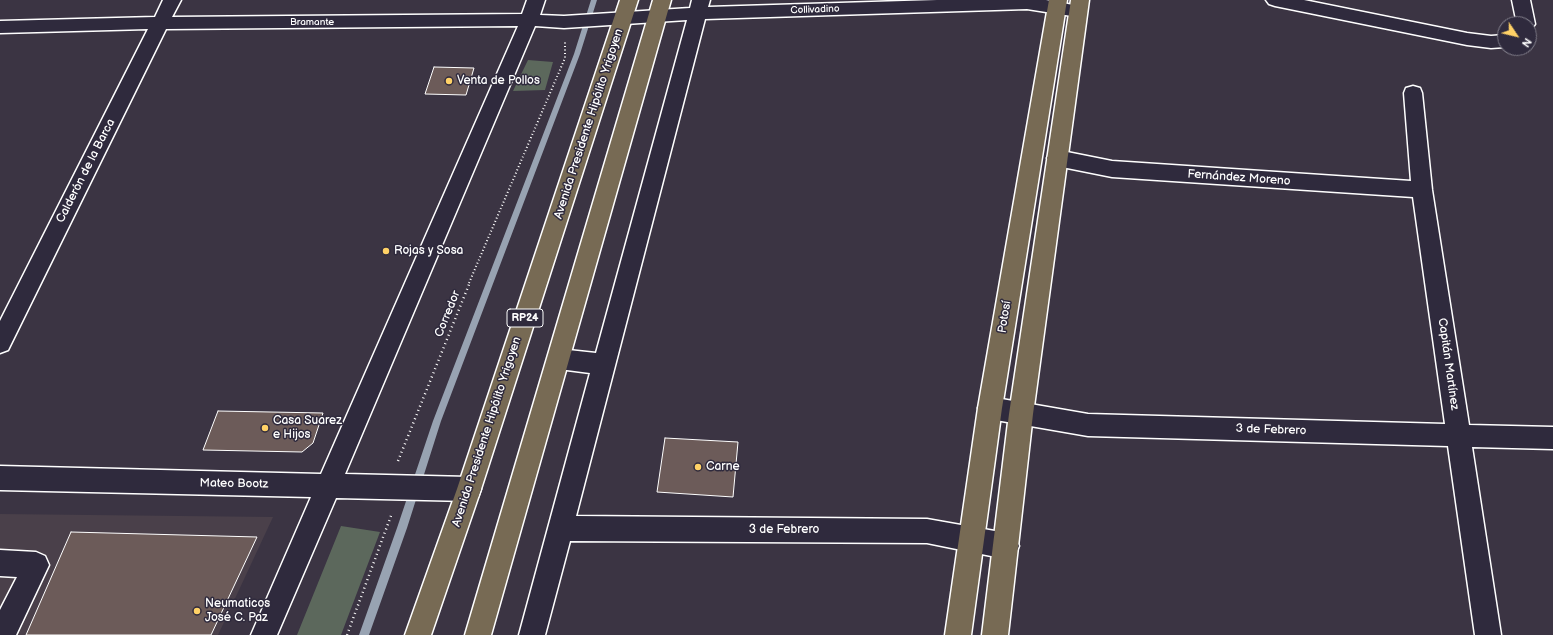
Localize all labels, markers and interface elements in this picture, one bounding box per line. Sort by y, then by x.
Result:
street label: Collivadino [790,3,840,17]
street label: Bramante [290,16,334,28]
north arrow [1497,16,1537,56]
street label: Avenida Presidente Hipólito Yrigoyen [551,27,627,221]
text: N [1519,35,1534,50]
place label: Venta de Pollos [457,74,540,88]
marker: Venta de Pollos [444,76,454,86]
street label: Calderón de la Barca [53,117,119,225]
street label: Fernández Moreno [1187,167,1291,189]
place label: Rojas y Sosa [394,244,463,258]
marker: Rojas y Sosa [381,246,391,256]
street label: Corredor [432,289,464,339]
street label: Potosí [995,300,1015,334]
road number: RP24 [507,309,543,327]
street label: Capitán Martínez [1434,317,1462,411]
street label: Avenida Presidente Hipólito Yrigoyen [449,335,525,529]
place label: Casa Suarez e Hijos [273,414,342,442]
street label: 3 de Febrero [1235,422,1307,438]
marker: Casa Suarez e Hijos [260,423,270,433]
place label: Carne [706,460,740,474]
marker: Carne [693,462,703,472]
street label: Mateo Bootz [199,476,269,492]
street label: 3 de Febrero [749,523,819,537]
place label: Neumaticos José C. Paz [205,597,270,625]
marker: Neumaticos José C. Paz [192,606,202,616]

